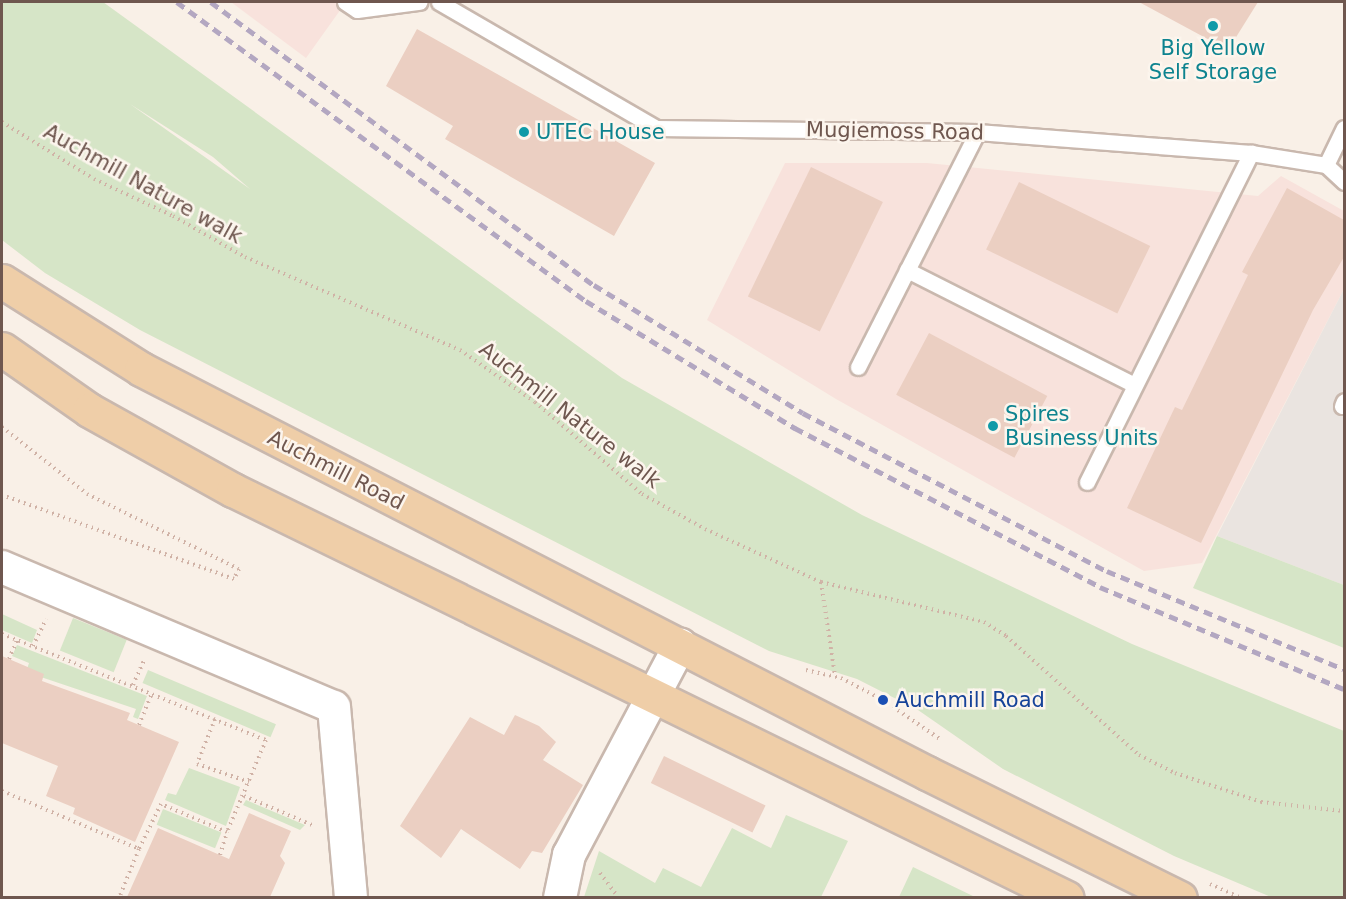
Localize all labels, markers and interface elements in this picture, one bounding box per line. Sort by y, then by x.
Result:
marker: Big Yellow Self Storage [1206,19,1220,33]
place label: Big Yellow Self Storage [1149,35,1277,85]
street label: Mugiemoss Road [806,117,984,145]
street label: Auchmill Nature walk [39,119,247,249]
place label: UTEC House [536,119,665,145]
marker: UTEC House [517,125,531,139]
street label: Auchmill Nature walk [474,336,666,494]
place label: Spires Business Units [1005,401,1158,451]
marker: Spires Business Units [986,419,1000,433]
street label: Auchmill Road [264,425,408,515]
place label: Auchmill Road [895,687,1045,713]
marker: Auchmill Road [876,693,890,707]

